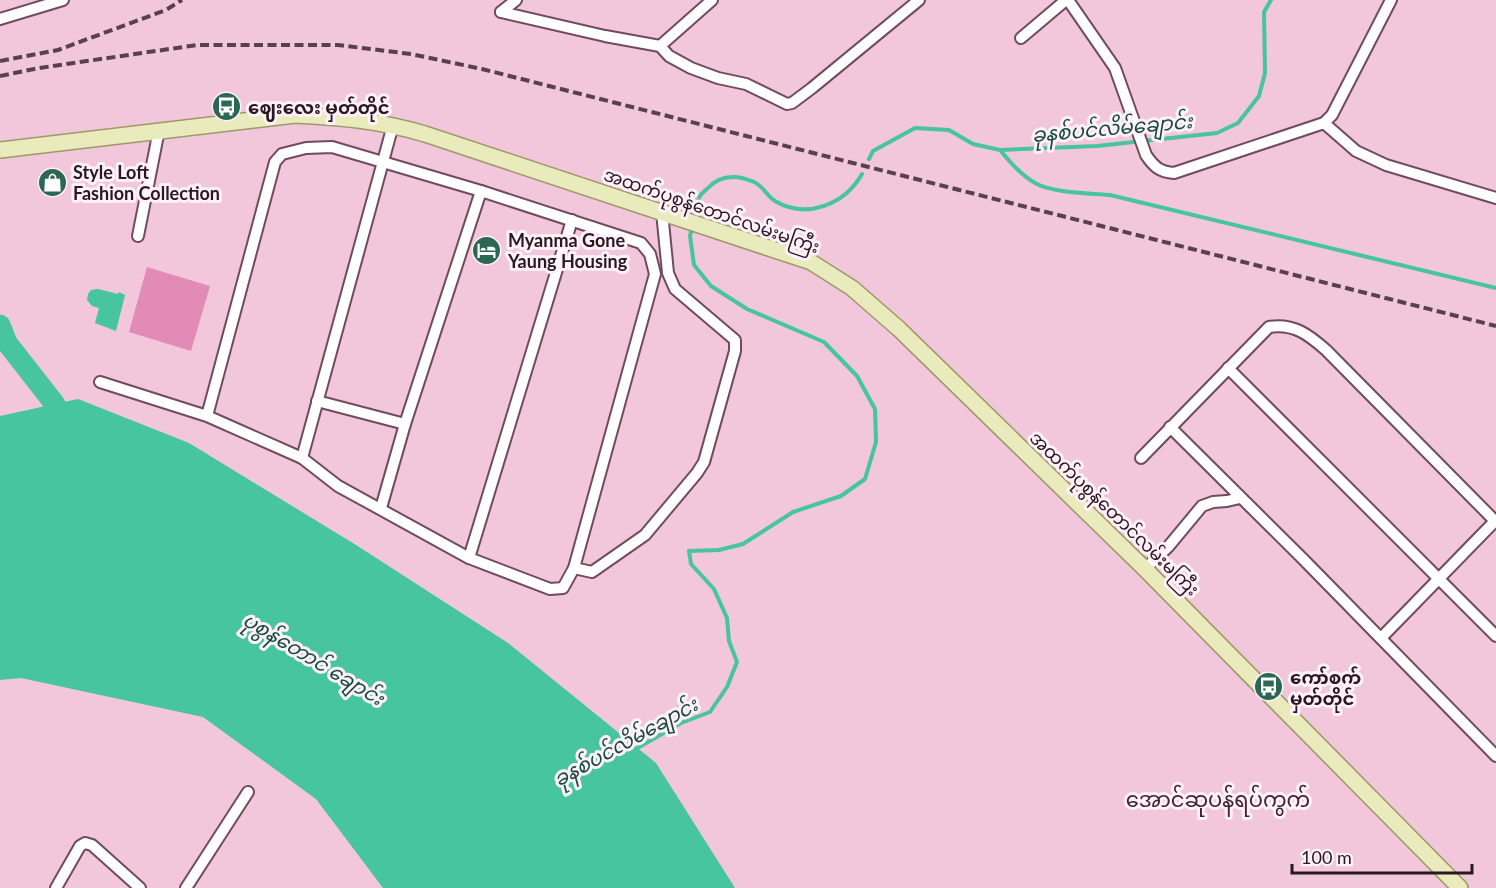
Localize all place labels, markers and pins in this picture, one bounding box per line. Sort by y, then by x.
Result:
bus stop icon: ဈေးလေး မှတ်တိုင် [211,91,243,123]
place label: ဈေးလေး မှတ်တိုင် [248,96,390,122]
place label: Style Loft Fashion Collection [73,161,220,204]
shop icon: Style Loft Fashion Collection [36,166,68,198]
place label: Myanma Gone Yaung Housing [507,229,628,272]
hotel icon: Myanma Gone Yaung Housing [471,234,503,266]
place label: ကော်စက် မှတ်တိုင် [1290,666,1361,713]
bus stop icon: ကော်စက် မှတ်တိုင် [1253,671,1285,703]

